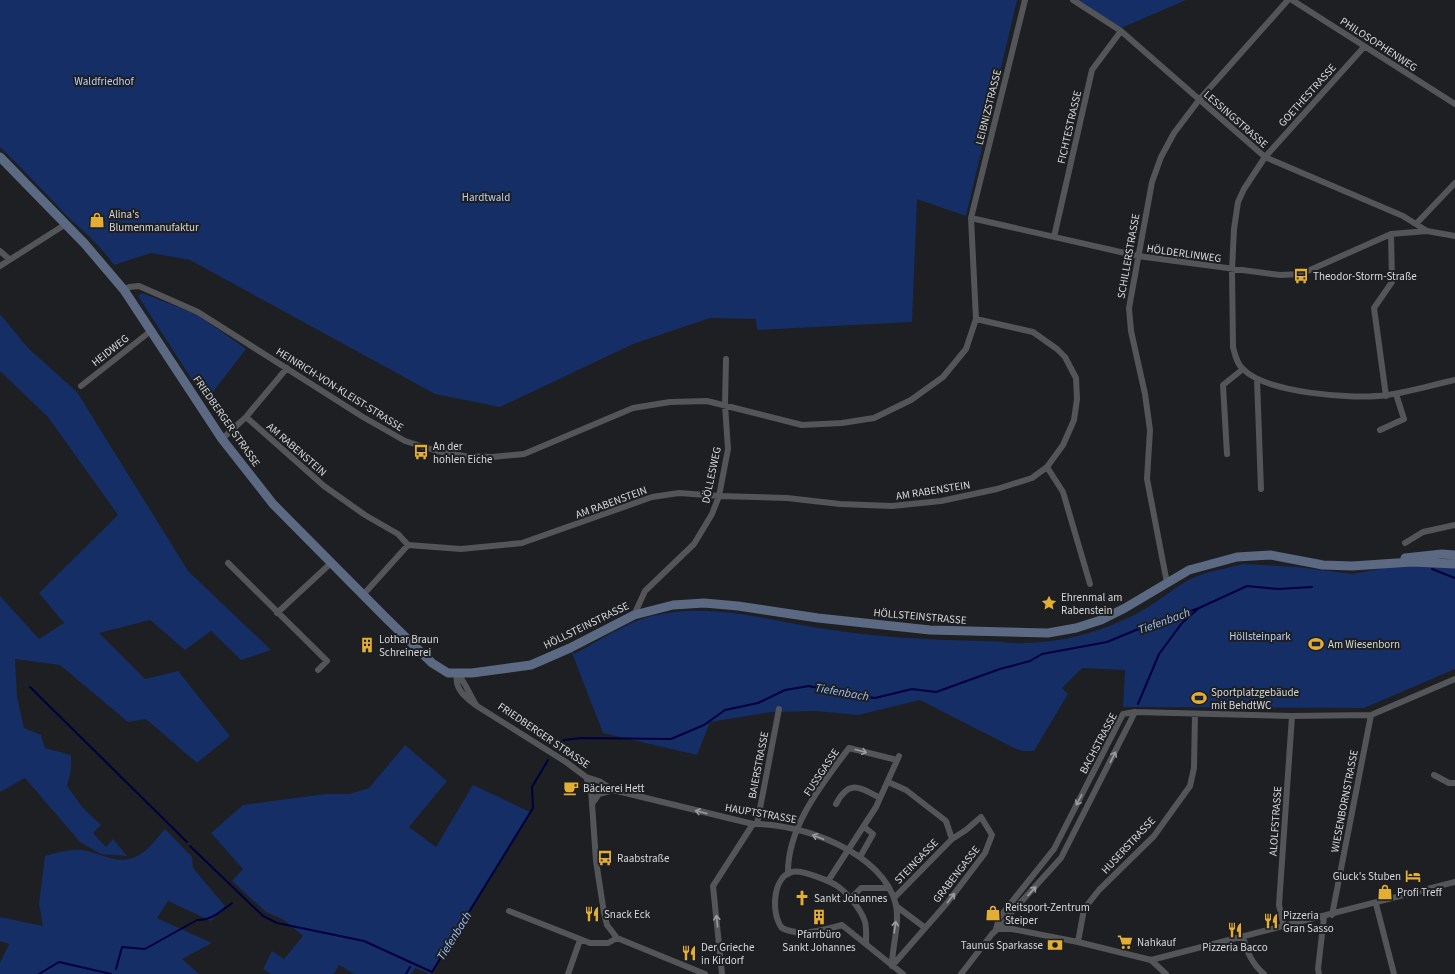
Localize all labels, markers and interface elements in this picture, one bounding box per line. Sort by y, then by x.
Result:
street label: PHILOSOPHENWEG [1337,14,1420,75]
street label: GOETHESTRASSE [1275,60,1340,130]
street label: LEIBNIZSTRASSE [972,68,1005,146]
park label: Waldfriedhof [74,74,134,89]
street label: LESSINGSTRASSE [1200,87,1271,152]
street label: FICHTESTRASSE [1054,89,1085,165]
park label: Hardtwald [462,190,510,205]
place label: Alina's Blumenmanufaktur [109,207,199,235]
shop icon: Alina's Blumenmanufaktur [88,211,106,229]
street label: SCHILLERSTRASSE [1114,212,1143,300]
street label: HÖLDERLINWEG [1146,241,1222,266]
bus stop icon: Theodor-Storm-Straße [1292,267,1310,285]
place label: Theodor-Storm-Straße [1313,269,1417,284]
street label: HEIDWEG [88,331,132,370]
street label: HEINRICH-VON-KLEIST-STRASSE [273,344,407,435]
street label: FRIEDBERGER STRASSE [190,373,264,470]
street label: AM RABENSTEIN [263,419,330,480]
place label: An der hohlen Eiche [433,439,493,467]
bus stop icon: An der hohlen Eiche [412,443,430,461]
street label: DÖLLESWEG [698,445,725,505]
street label: AM RABENSTEIN [895,477,971,504]
street label: AM RABENSTEIN [573,483,649,522]
place label: Ehrenmal am Rabenstein [1061,590,1122,618]
place icon: Ehrenmal am Rabenstein [1040,594,1058,612]
street label: HÖLLSTEINSTRASSE [541,598,632,653]
water label: Tiefenbach [1136,604,1193,639]
street label: HÖLLSTEINSTRASSE [873,605,967,628]
park label: Höllsteinpark [1229,629,1291,644]
place label: Lothar Braun Schreinerei [379,632,439,660]
sports icon: Am Wiesenborn [1307,635,1325,653]
building icon: Lothar Braun Schreinerei [358,636,376,654]
place label: Am Wiesenborn [1328,637,1400,652]
water label: Tiefenbach [814,679,870,706]
place label: Sportplatzgebäude mit BehdtWC [1211,685,1300,713]
sports icon: Sportplatzgebäude mit BehdtWC [1190,689,1208,707]
street label: FRIEDBERGER STRASSE [495,699,593,772]
street label: BACHSTRASSE [1076,710,1121,776]
street label: BAIERSTRASSE [745,730,772,800]
street label: FUSSGASSE [800,745,843,799]
one-way arrow [855,748,868,755]
street label: WIESENBORNSTRASSE [1327,748,1362,854]
one-way arrow [1110,751,1117,763]
cafe icon: Bäckerei Hett [562,779,580,797]
place label: Bäckerei Hett [583,781,645,796]
street label: ALOLFSTRASSE [1266,785,1285,856]
one-way arrow [1075,794,1082,806]
street label: HAUPTSTRASSE [724,800,798,827]
one-way arrow [695,807,708,815]
street label: HUSERSTRASSE [1098,813,1159,877]
one-way arrow [813,832,825,840]
street label: STEINGASSE [891,835,942,887]
street label: GRABENGASSE [929,843,984,906]
bus stop icon: Raabstraße [596,849,614,867]
place label: Raabstraße [617,851,670,866]
hotel icon: Gluck's Stuben [1404,867,1422,885]
place label: Gluck's Stuben [1333,869,1401,884]
shop icon: Profi Treff [1376,883,1394,901]
place label: Profi Treff [1397,885,1443,900]
one-way arrow [1027,886,1037,896]
church icon: Sankt Johannes [793,889,811,907]
place label: Sankt Johannes [814,891,888,906]
one-way arrow [946,893,955,904]
place label: Reitsport-Zentrum Steiper [1005,900,1090,928]
shop icon: Reitsport-Zentrum Steiper [984,904,1002,922]
restaurant icon: Snack Eck [583,905,601,923]
place label: Snack Eck [604,907,651,922]
building icon: Pfarrbüro Sankt Johannes [810,908,828,926]
place label: Pizzeria Gran Sasso [1283,908,1334,936]
water label: Tiefenbach [433,909,476,964]
restaurant icon: Pizzeria Gran Sasso [1262,912,1280,930]
one-way arrow [713,915,720,928]
one-way arrow [891,921,899,934]
restaurant icon: Pizzeria Bacco [1226,921,1244,939]
place label: Pfarrbüro Sankt Johannes [782,927,856,955]
supermarket icon: Nahkauf [1116,933,1134,951]
place label: Nahkauf [1137,935,1177,950]
bank icon: Taunus Sparkasse [1046,936,1064,954]
place label: Taunus Sparkasse [961,938,1044,953]
place label: Der Grieche in Kirdorf [701,940,755,968]
place label: Pizzeria Bacco [1202,940,1268,955]
restaurant icon: Der Grieche in Kirdorf [680,944,698,962]

